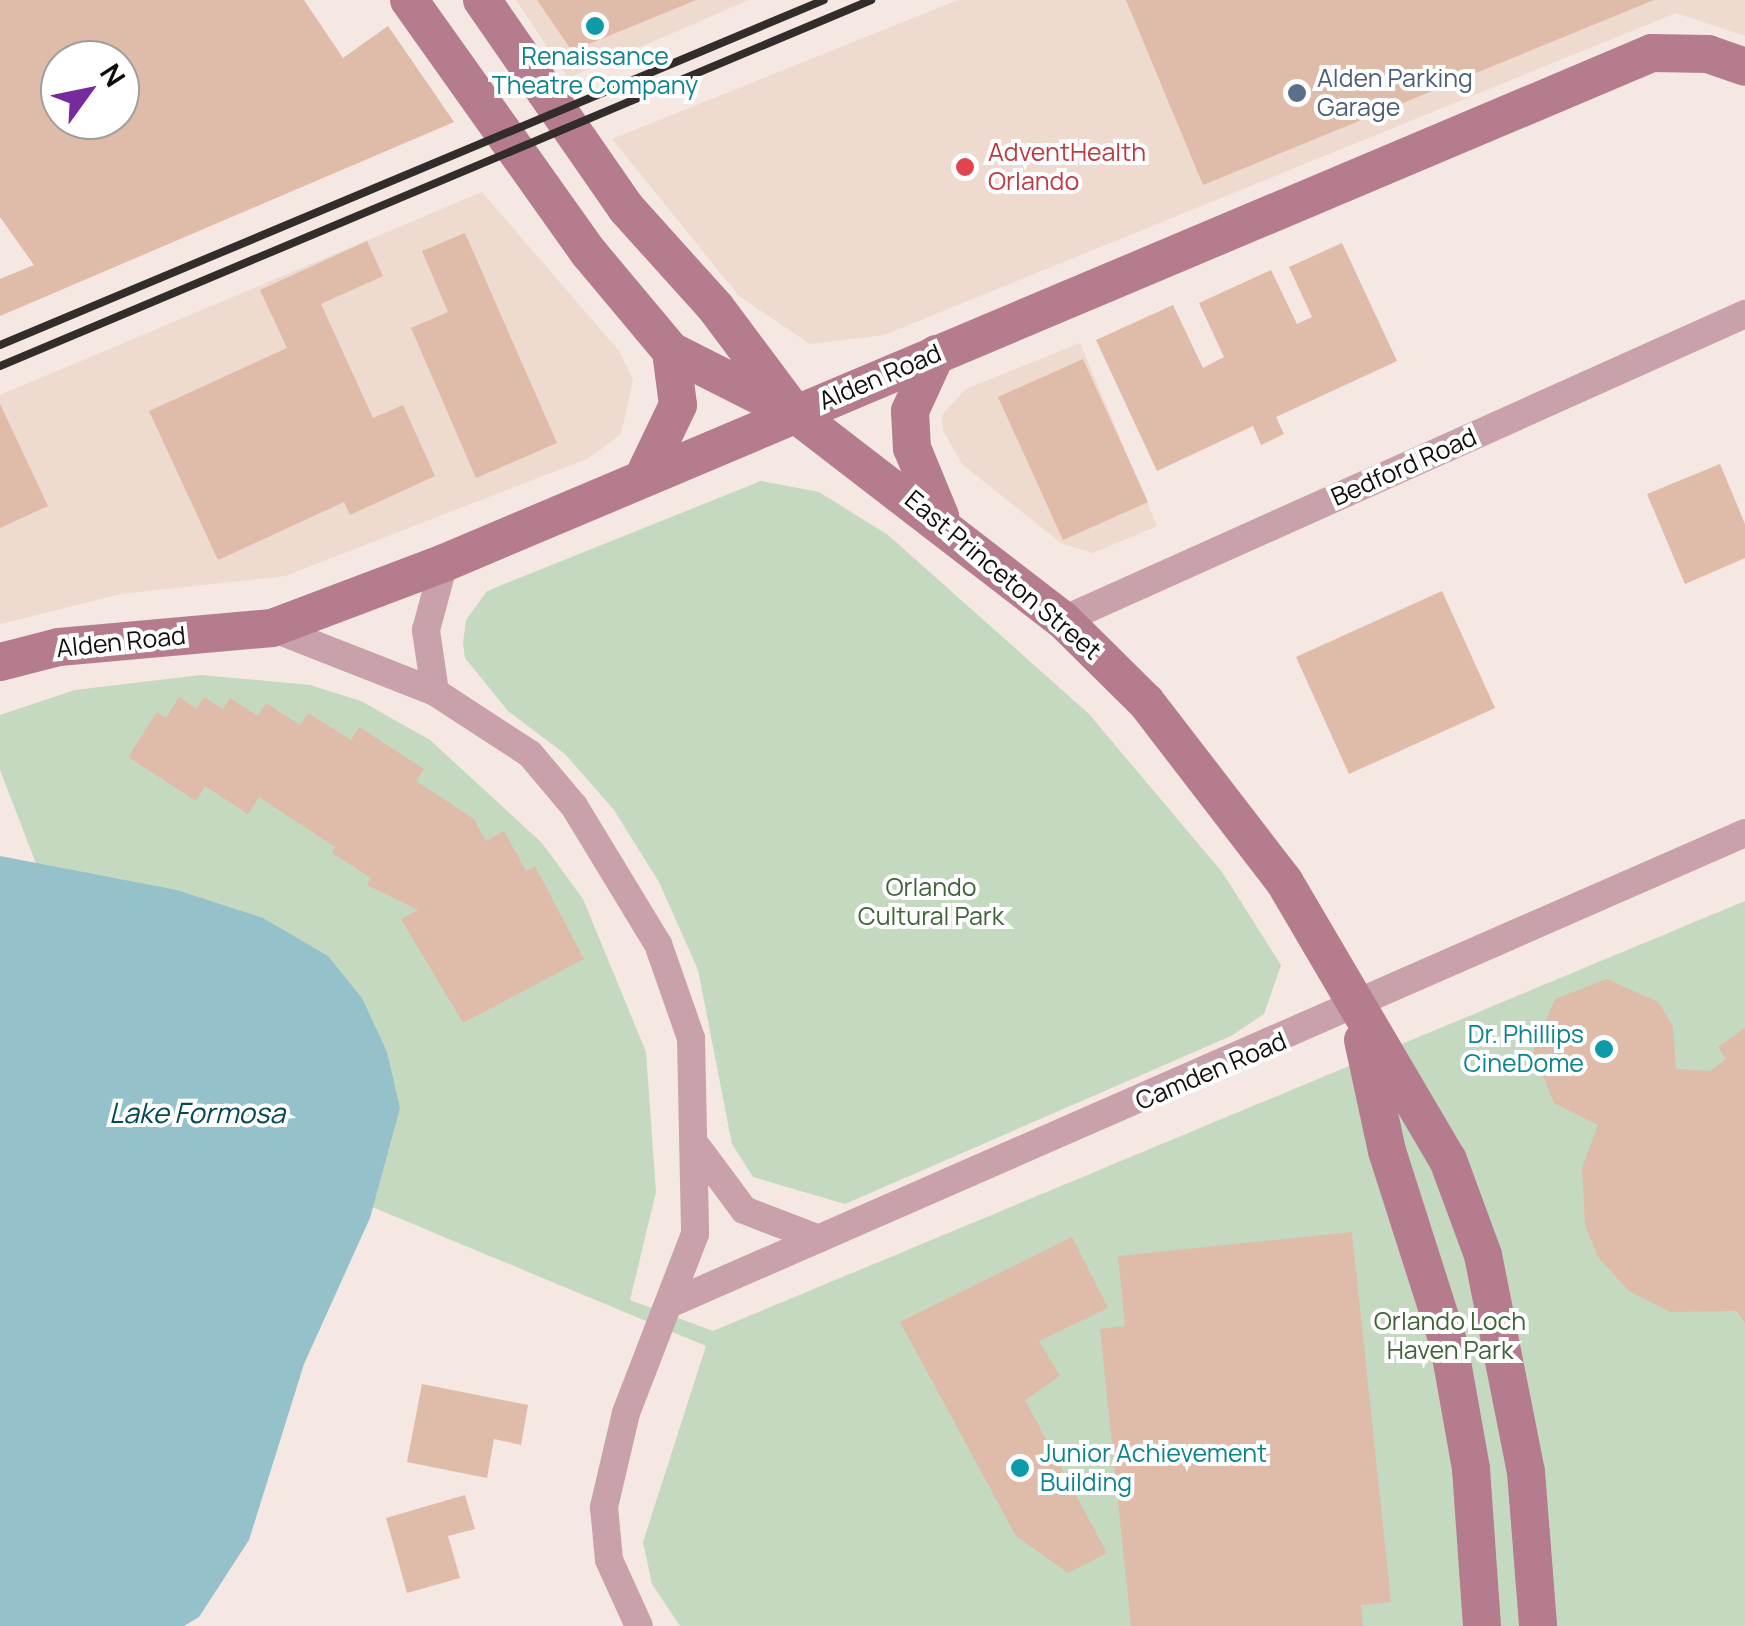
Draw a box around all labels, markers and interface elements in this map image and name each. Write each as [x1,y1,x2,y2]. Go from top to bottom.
marker: Renaissance Theatre Company [584,15,606,37]
north arrow [40,40,140,140]
place label: Renaissance Theatre Company [492,42,698,101]
text: N [92,56,135,94]
place label: Alden Parking Garage [1317,64,1473,123]
marker: Alden Parking Garage [1286,82,1308,104]
place label: AdventHealth Orlando [988,138,1146,197]
marker: AdventHealth Orlando [952,154,978,180]
street label: Alden Road [814,338,946,416]
street label: Bedford Road [1327,422,1481,512]
street label: East Princeton Street [899,484,1107,666]
street label: Alden Road [55,620,187,664]
park label: Orlando Cultural Park [858,873,1004,932]
place label: Dr. Phillips CineDome [1464,1020,1584,1079]
street label: Camden Road [1131,1026,1291,1116]
marker: Dr. Phillips CineDome [1593,1038,1615,1060]
water label: Lake Formosa [109,1095,285,1129]
park label: Orlando Loch Haven Park [1374,1307,1526,1366]
place label: Junior Achievement Building [1040,1439,1267,1498]
marker: Junior Achievement Building [1009,1457,1031,1479]

